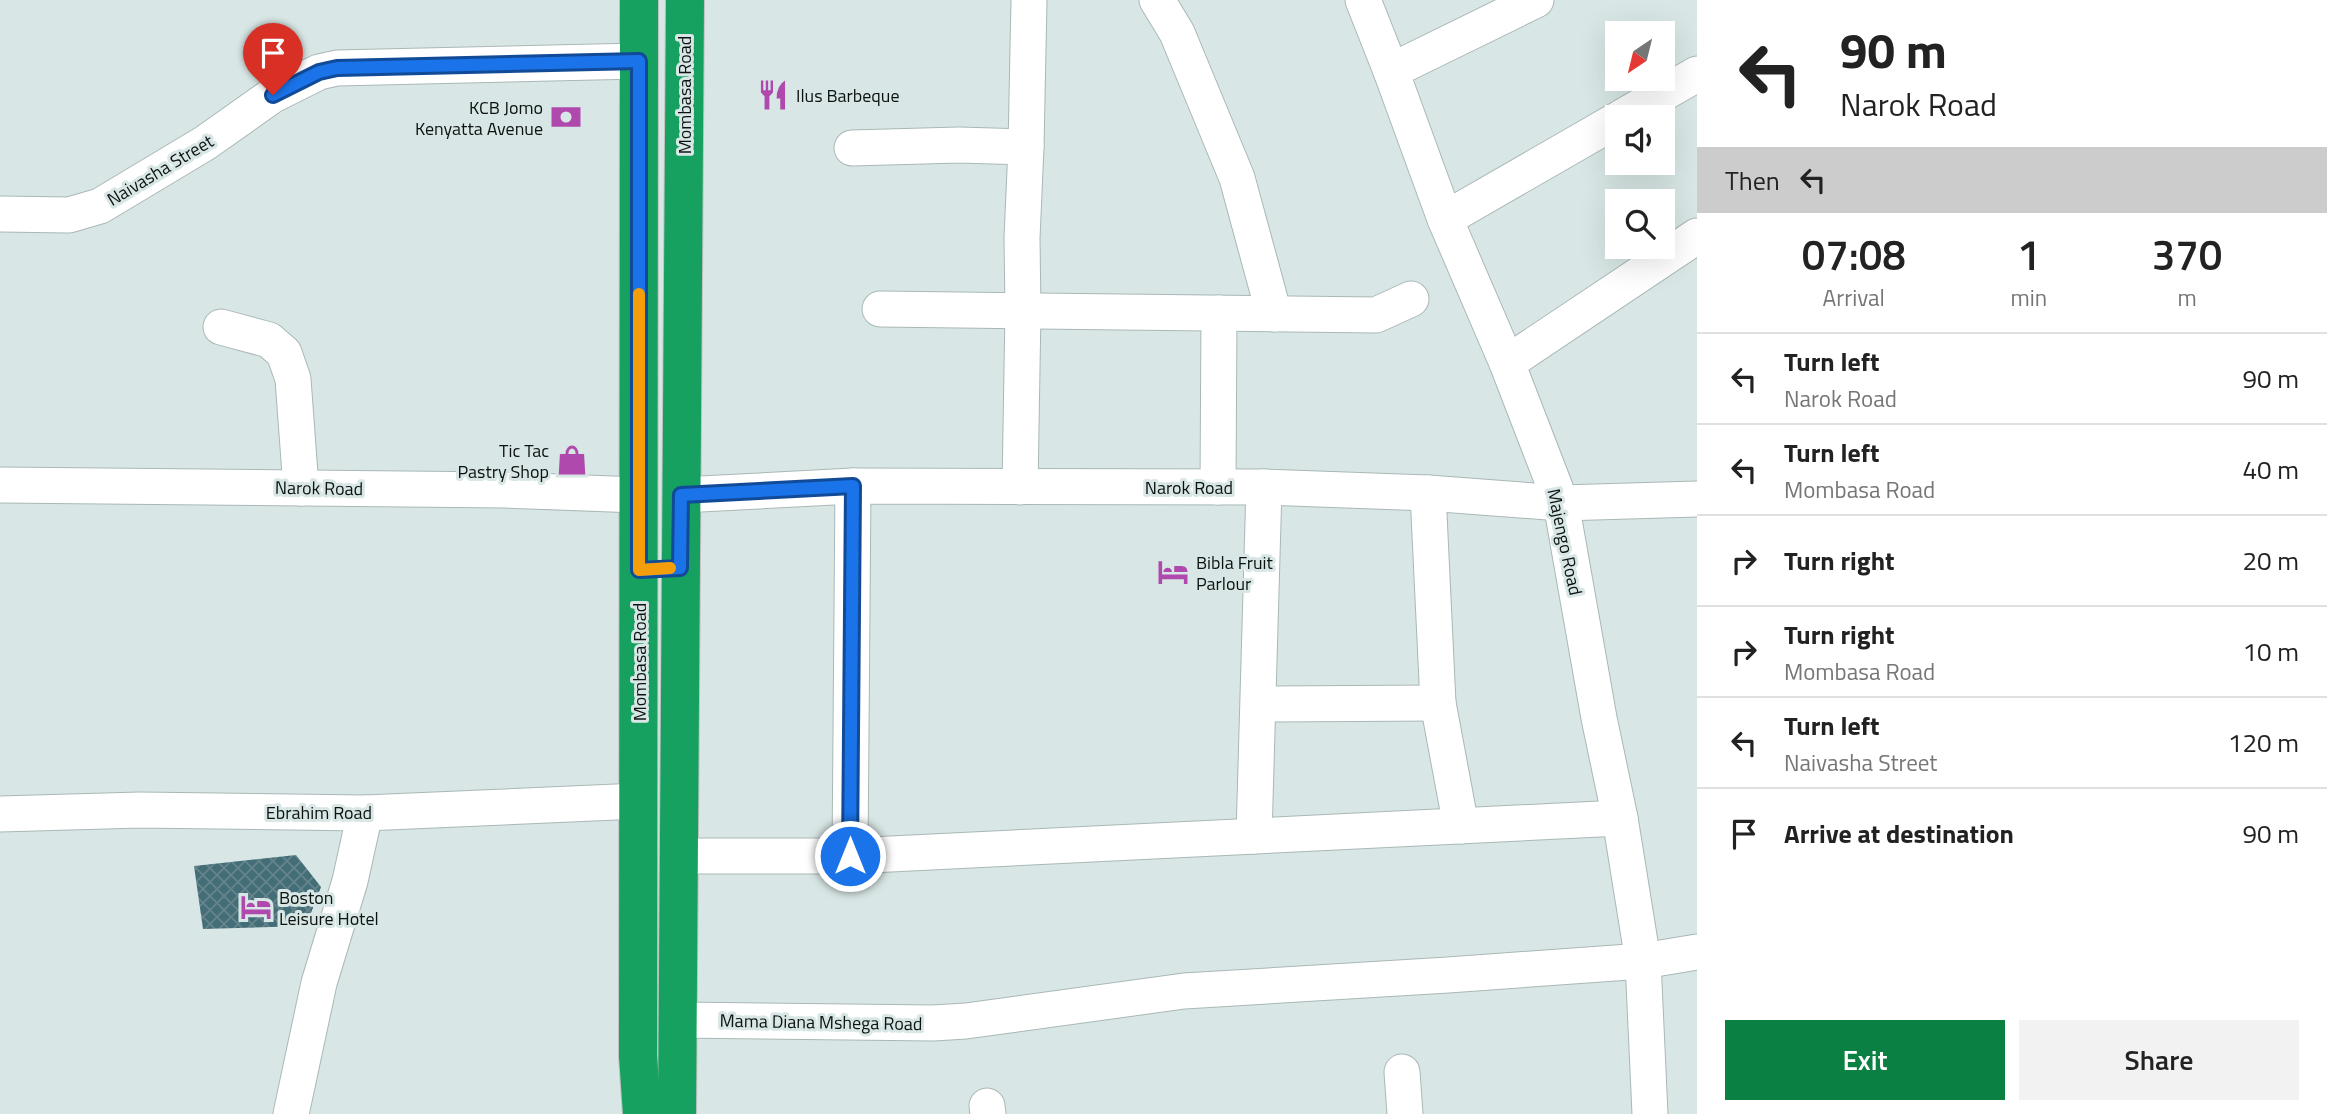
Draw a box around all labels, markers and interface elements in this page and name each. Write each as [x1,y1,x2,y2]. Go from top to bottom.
text: 90 m [1840,12,1947,87]
north arrow [1605,21,1675,91]
map controls [1605,21,1675,259]
pin [243,23,303,95]
icon: left [1725,28,1816,119]
icon: arrive [254,34,292,72]
street label: Mombasa Road [671,36,698,154]
restaurant icon: Ilus Barbeque [756,78,790,112]
text: Narok Road [1840,80,1997,128]
place label: Ilus Barbeque [796,82,899,109]
place label: KCB Jomo Kenyatta Avenue [415,94,543,142]
bank icon: KCB Jomo Kenyatta Avenue [549,100,583,134]
button: sound [1605,105,1675,175]
street label: Naivasha Street [102,127,219,212]
text: Then [1725,161,1780,200]
icon: left [1794,161,1832,199]
button: search [1605,189,1675,259]
text: 07:08 [1802,222,1906,286]
text: 1 [2017,222,2041,286]
text: 370 [2152,222,2222,286]
text: Arrival [1823,280,1885,315]
text: min [2010,280,2047,315]
text: m [2177,280,2197,315]
text: Turn left [1784,342,1879,381]
text: 90 m [2242,359,2299,398]
icon: left [1725,360,1763,398]
text: Narok Road [1784,381,1897,416]
text: Turn left [1784,433,1879,472]
place label: Tic Tac Pastry Shop [457,437,549,485]
shop icon: Tic Tac Pastry Shop [555,443,589,477]
text: 40 m [2242,450,2299,489]
icon: left [1725,451,1763,489]
text: Mombasa Road [1784,472,1935,507]
street label: Narok Road [275,474,363,502]
street label: Narok Road [1145,474,1233,501]
street label: Majengo Road [1541,486,1589,598]
text: Turn right [1784,541,1895,580]
text: 20 m [2242,541,2299,580]
icon: right [1725,542,1763,580]
place label: Bibla Fruit Parlour [1196,549,1273,597]
hotel icon: Bibla Fruit Parlour [1156,555,1190,589]
street label: Mombasa Road [626,603,653,721]
text: Turn right [1784,615,1895,654]
text: 10 m [2242,632,2299,671]
icon: right [1725,633,1763,671]
text: Mombasa Road [1784,654,1935,689]
text: Turn left [1784,706,1879,745]
text: 120 m [2228,723,2299,762]
icon: left [1725,724,1763,762]
text: Naivasha Street [1784,745,1937,780]
street label: Ebrahim Road [266,799,372,826]
text: Arrive at destination [1784,814,2014,853]
text: 90 m [2242,814,2299,853]
icon: arrive [1725,815,1763,853]
position arrow [813,819,887,893]
place label: Boston Leisure Hotel [279,884,379,932]
hotel icon: Boston Leisure Hotel [239,890,273,924]
street label: Mama Diana Mshega Road [719,1007,923,1037]
button: Exit [1725,1020,2005,1100]
button: Share [2019,1020,2299,1100]

